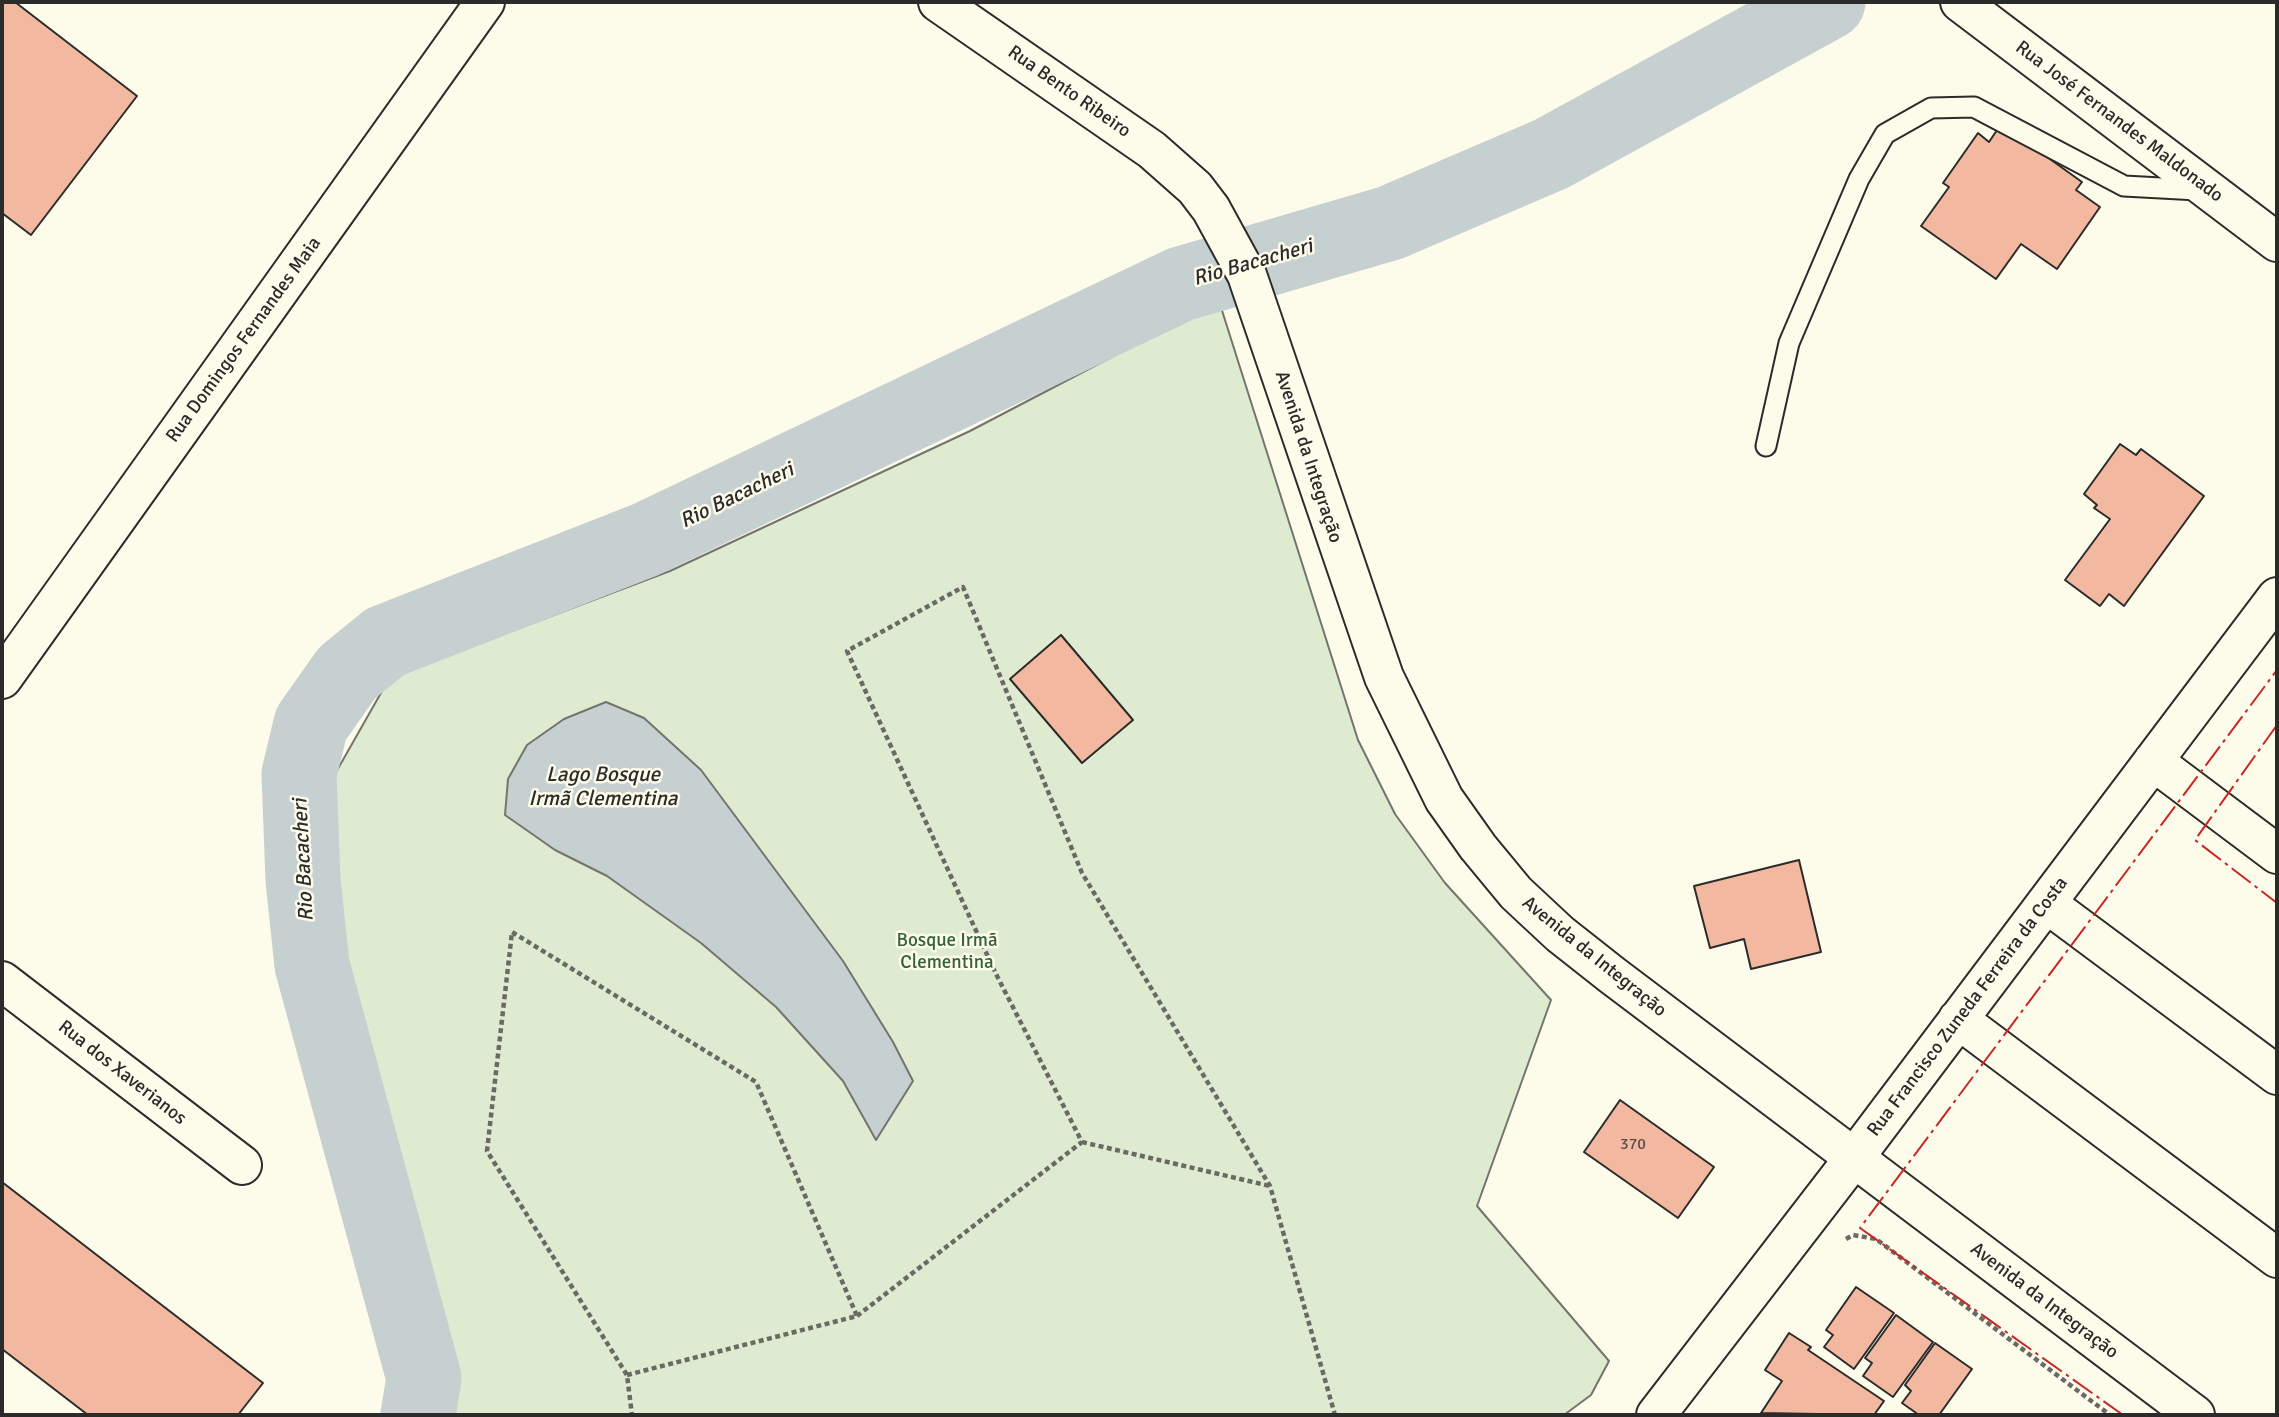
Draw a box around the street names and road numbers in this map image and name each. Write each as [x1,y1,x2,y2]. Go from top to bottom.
street label: Rua José Fernandes Maldonado [2011,36,2227,208]
street label: Rua Bento Ribeiro [1003,41,1135,143]
street label: Rua Domingos Fernandes Maia [162,233,326,447]
street label: Avenida da Integração [1269,368,1347,546]
street label: Rua Francisco Zuneda Ferreira da Costa [1863,873,2073,1141]
street label: Avenida da Integração [1517,892,1671,1022]
street label: Rua dos Xaverianos [53,1016,191,1130]
street label: Avenida da Integração [1966,1238,2122,1364]

